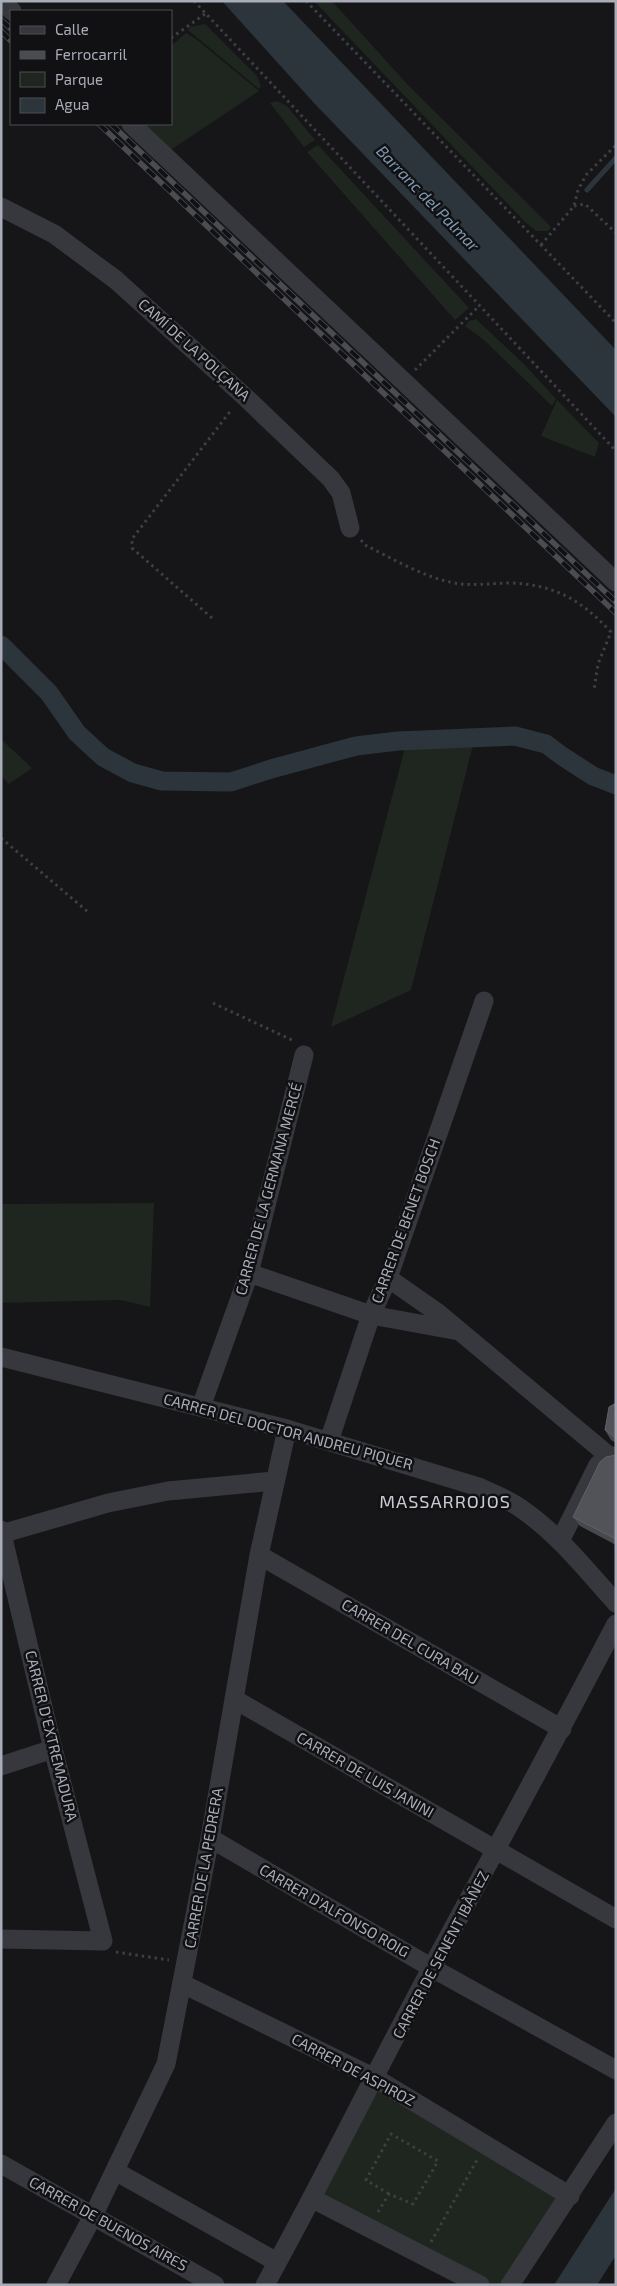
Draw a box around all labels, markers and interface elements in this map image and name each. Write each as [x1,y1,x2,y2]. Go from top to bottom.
legend [10,10,172,125]
text: Calle [55,20,89,38]
text: Ferrocarril [55,45,128,63]
text: Parque [55,70,103,88]
text: Agua [55,95,90,113]
water label: Barranc del Palmar [373,141,484,255]
street label: CAMÍ DE LA POLÇANA [134,294,255,405]
street label: CARRER DE LA GERMANA MERCÉ [231,1080,305,1297]
street label: CARRER DE BENET BOSCH [367,1136,443,1305]
street label: CARRER DEL DOCTOR ANDREU PIQUER [161,1389,415,1474]
district label: MASSARROJOS [379,1490,511,1512]
street label: CARRER DEL CURA BAU [339,1595,482,1688]
street label: CARRER D'EXTREMADURA [22,1648,82,1824]
street label: CARRER DE LUIS JANINI [294,1727,437,1821]
street label: CARRER DE LA PEDRERA [180,1786,226,1949]
street label: CARRER D'ALFONSO ROIG [256,1860,413,1960]
street label: CARRER DE SENENT IBÀÑEZ [388,1868,492,2041]
street label: CARRER DE ASPIROZ [289,2029,418,2109]
street label: CARRER DE BUENOS AIRES [26,2172,191,2274]

